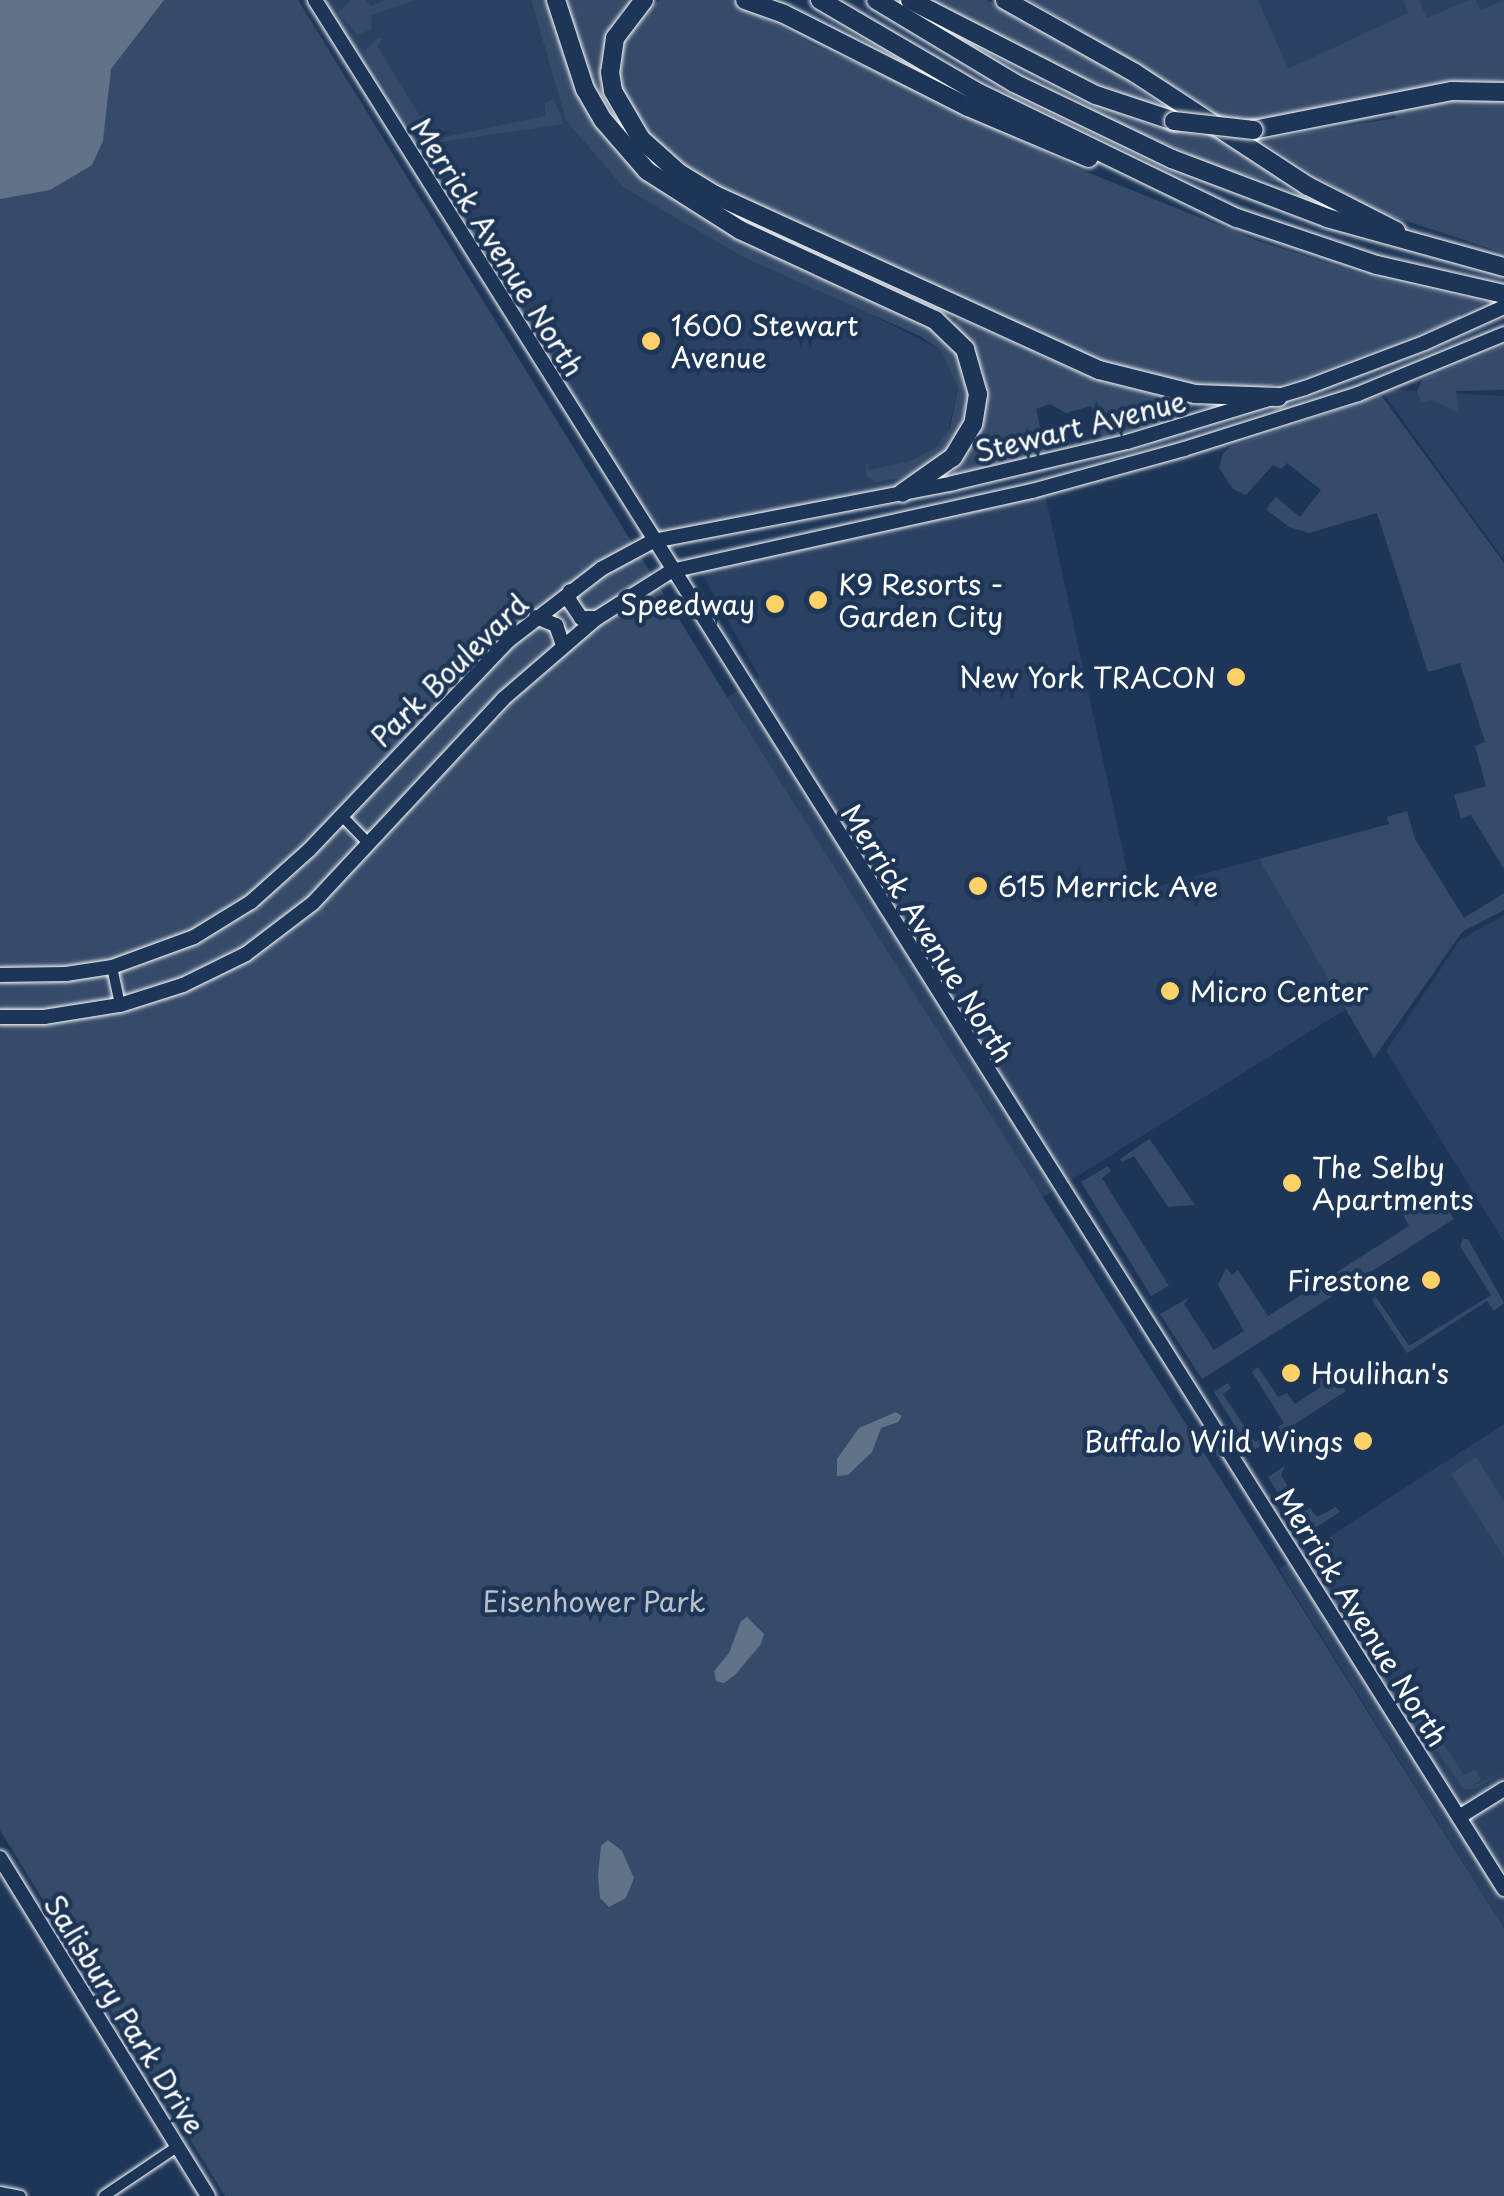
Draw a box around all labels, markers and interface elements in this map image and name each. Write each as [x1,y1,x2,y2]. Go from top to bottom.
street label: Merrick Avenue North [405,113,591,381]
place label: 1600 Stewart Avenue [671,308,860,374]
marker: 1600 Stewart Avenue [640,330,662,352]
street label: Stewart Avenue [973,384,1187,468]
place label: K9 Resorts - Garden City [838,567,1005,633]
street label: Park Boulevard [364,587,534,753]
place label: Speedway [620,587,755,621]
marker: K9 Resorts - Garden City [807,589,829,611]
marker: Speedway [764,593,786,615]
place label: New York TRACON [957,660,1216,694]
marker: New York TRACON [1225,666,1247,688]
street label: Merrick Avenue North [835,799,1021,1067]
place label: 615 Merrick Ave [998,869,1219,903]
marker: 615 Merrick Ave [967,875,989,897]
place label: Micro Center [1190,974,1369,1008]
marker: Micro Center [1159,980,1181,1002]
place label: The Selby Apartments [1312,1150,1474,1216]
marker: The Selby Apartments [1281,1172,1303,1194]
place label: Firestone [1287,1263,1411,1297]
marker: Firestone [1420,1269,1442,1291]
place label: Houlihan's [1311,1356,1449,1390]
marker: Houlihan's [1280,1362,1302,1384]
place label: Buffalo Wild Wings [1082,1424,1343,1458]
marker: Buffalo Wild Wings [1352,1430,1374,1452]
street label: Merrick Avenue North [1269,1483,1455,1751]
park label: Eisenhower Park [483,1584,705,1618]
street label: Salisbury Park Drive [37,1887,213,2141]

